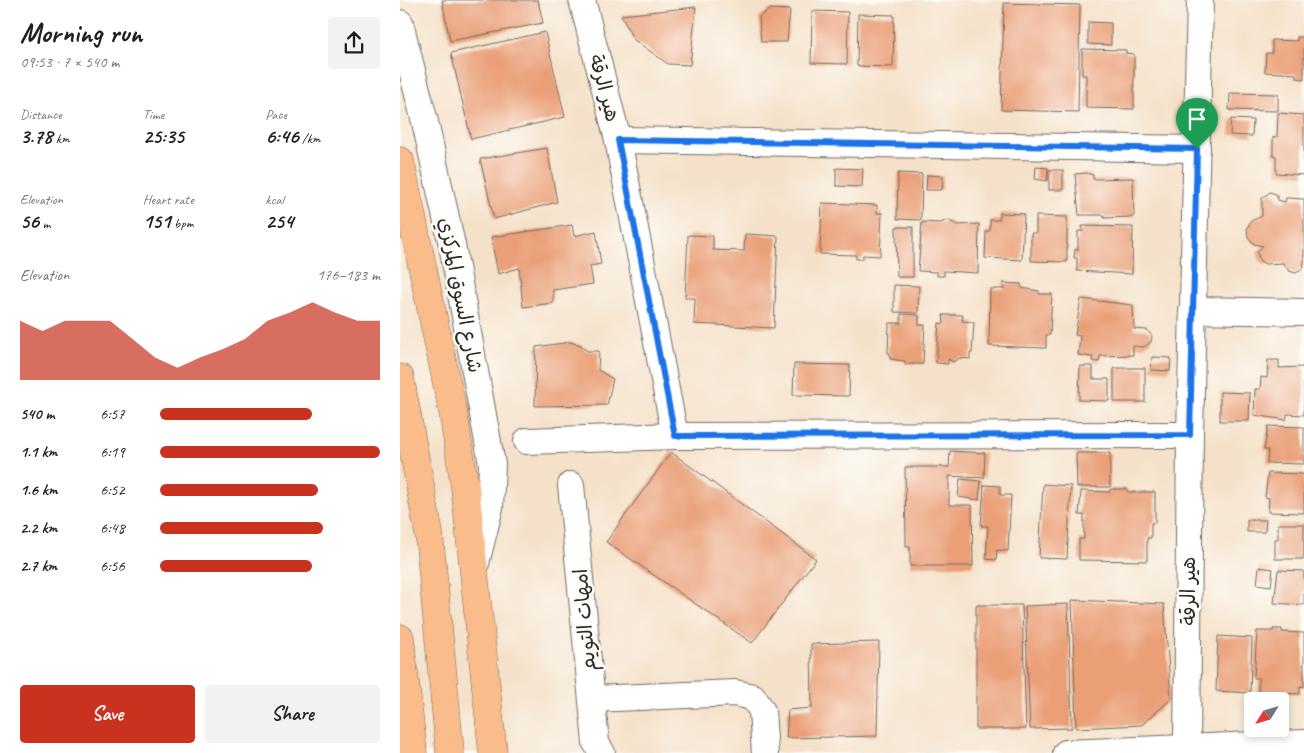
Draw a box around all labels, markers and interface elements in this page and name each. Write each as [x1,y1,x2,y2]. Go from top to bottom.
text: Morning run [20,15,142,50]
button: share [328,17,380,69]
text: 09:53 · 7 × 540 m [20,52,119,72]
street label: هير الرقة [584,52,625,125]
pin [1176,98,1218,149]
icon: arrive [1183,105,1211,133]
text: Distance [20,106,62,123]
text: Time [143,106,164,123]
text: Pace [265,106,287,123]
text: 3.78 [20,123,52,149]
text: 25:35 [143,123,184,149]
text: 6:46 [265,123,299,149]
text: km [52,130,70,147]
text: /km [299,130,320,147]
text: Elevation [20,191,63,208]
text: Heart rate [143,191,194,208]
text: kcal [265,191,284,208]
text: 56 [20,208,39,234]
text: 151 [143,208,171,234]
text: 254 [265,208,293,234]
text: m [39,215,50,232]
text: bpm [171,215,193,232]
street label: شارع السوق المركزي [431,215,488,375]
text: Elevation [20,265,69,285]
text: 176–183 m [317,265,380,285]
text: 540 m [20,404,54,424]
text: 6:57 [100,404,125,424]
text: 1.1 km [20,442,57,462]
text: 6:19 [100,442,125,462]
text: 1.6 km [20,480,58,500]
text: 6:52 [100,480,125,500]
text: 2.2 km [20,518,57,538]
text: 6:48 [100,518,125,538]
text: 2.7 km [20,556,57,576]
text: 6:56 [100,556,125,576]
street label: هير الرقة [1176,557,1201,625]
street label: امهات التويم [568,567,604,672]
button: Save [20,685,195,743]
button: Share [205,685,380,743]
north arrow [1244,692,1289,738]
map controls [1244,692,1289,737]

